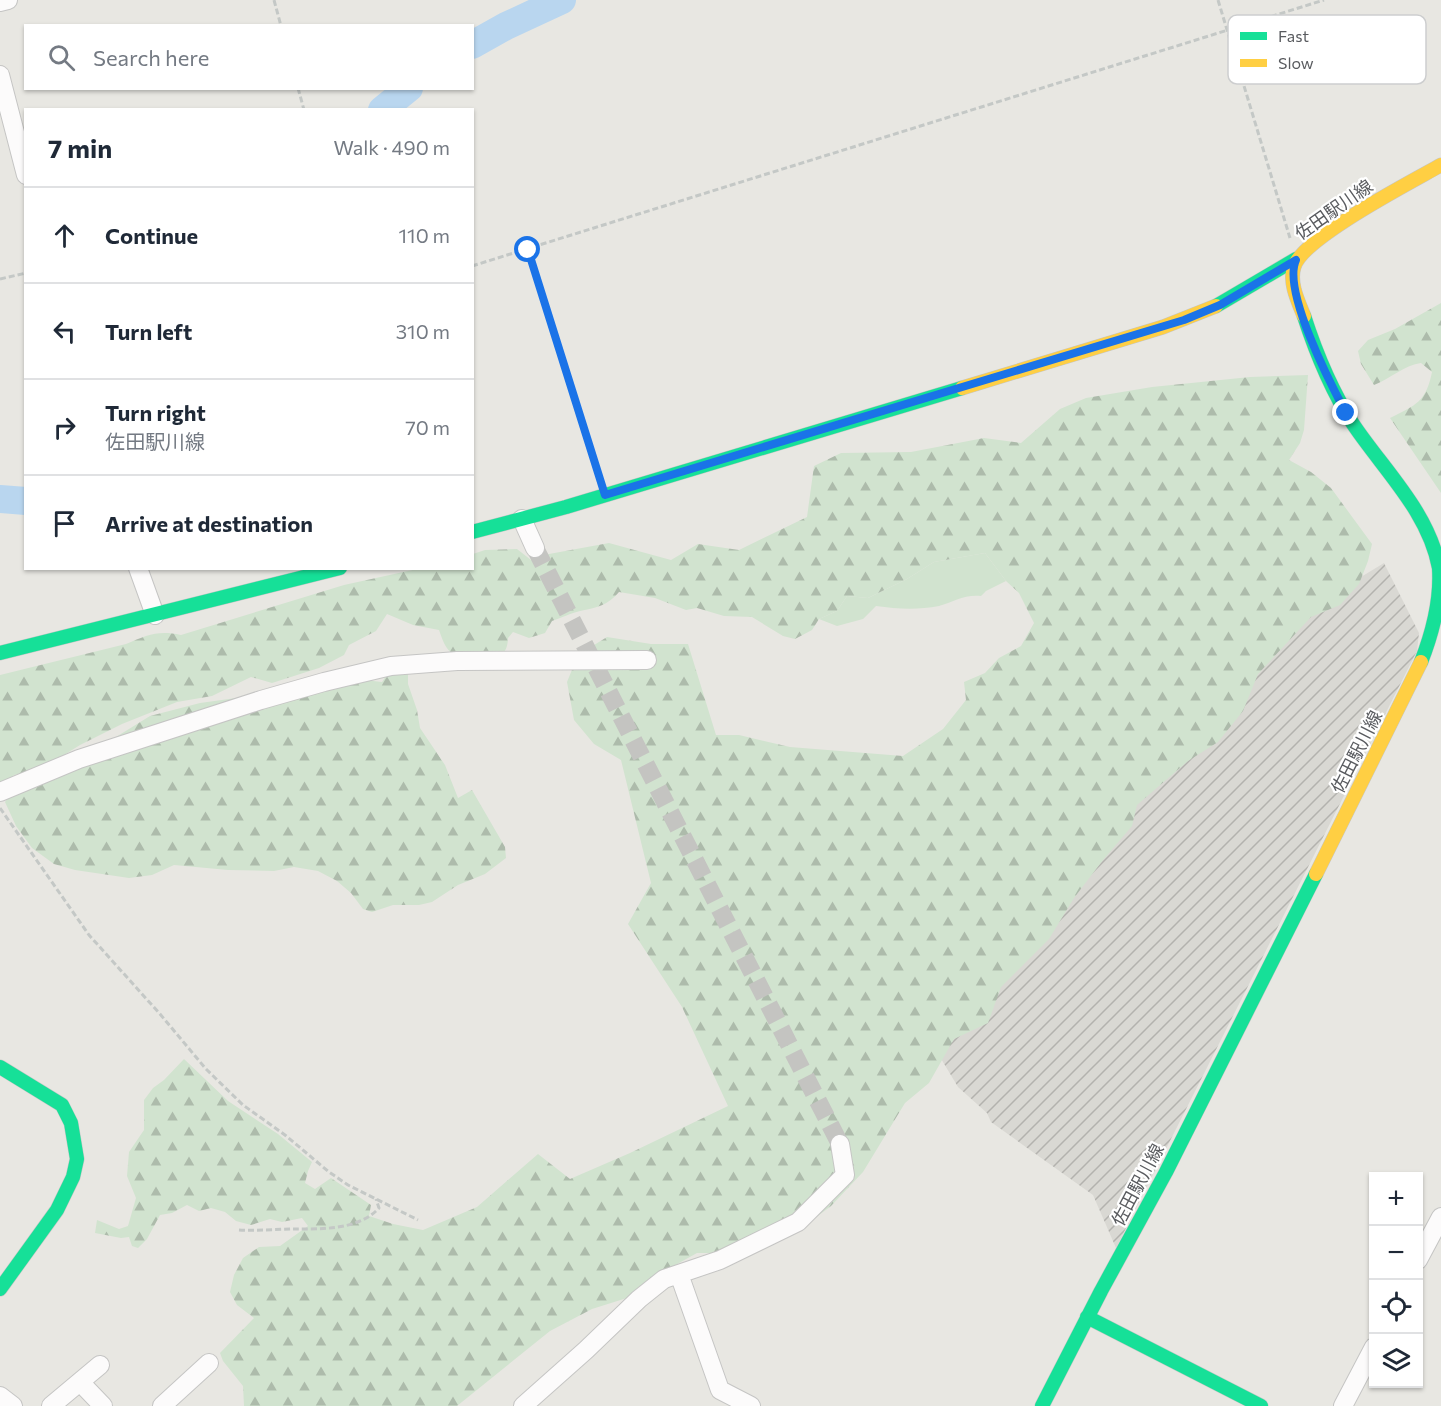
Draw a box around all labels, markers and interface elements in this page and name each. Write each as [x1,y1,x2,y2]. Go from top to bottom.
legend [1228,15,1426,84]
search box [24,24,474,90]
text: Fast [1278,26,1309,45]
icon: search [45,41,78,74]
text: Search here [93,44,209,71]
text: Slow [1278,53,1314,72]
text: 7 min [48,132,112,163]
text: Walk · 490 m [333,135,450,159]
street label: 佐田駅川線 [1290,174,1377,244]
icon: ahead [48,219,81,252]
text: Continue [105,222,198,249]
text: 110 m [399,223,450,247]
route start [514,236,540,262]
icon: left [48,315,81,348]
text: Turn left [105,318,192,345]
text: 310 m [396,319,450,343]
text: Turn right [105,399,206,426]
route end [1332,399,1358,425]
icon: right [48,411,81,444]
text: 70 m [405,415,450,439]
text: 佐田駅川線 [105,429,205,453]
icon: arrive [48,507,81,540]
text: Arrive at destination [105,510,313,537]
street label: 佐田駅川線 [1326,706,1386,797]
street label: 佐田駅川線 [1106,1140,1168,1229]
map controls [1369,1172,1423,1388]
button: + [1369,1172,1423,1226]
button: − [1369,1226,1423,1280]
button: locate [1369,1280,1423,1334]
button: layers [1369,1334,1423,1388]

